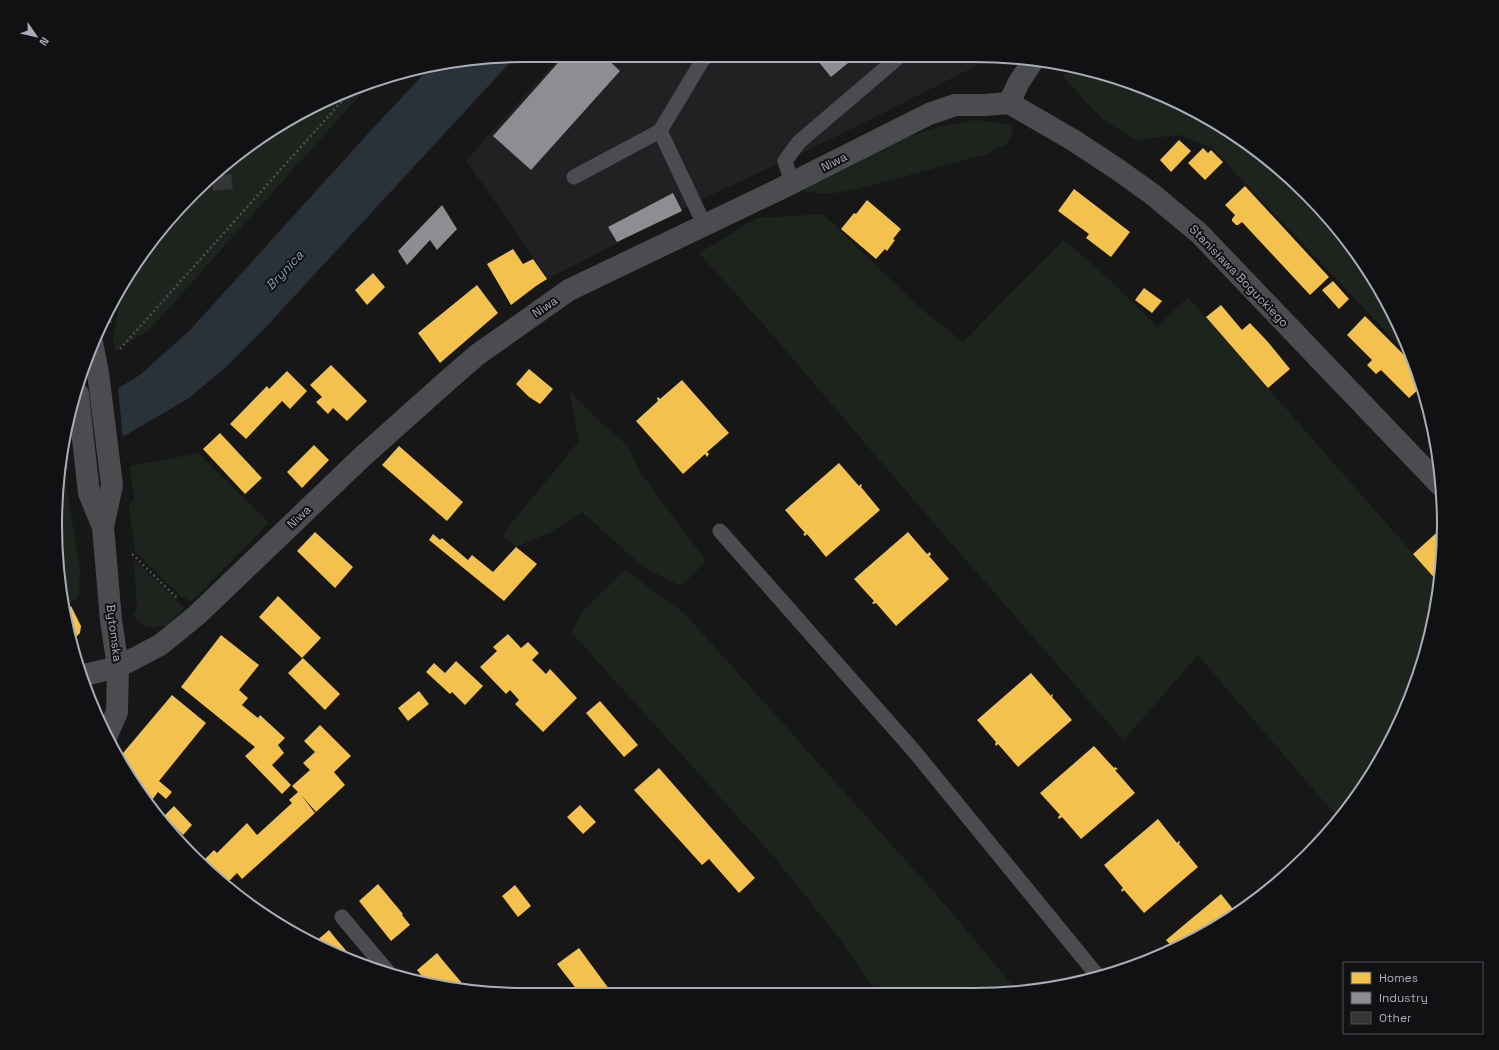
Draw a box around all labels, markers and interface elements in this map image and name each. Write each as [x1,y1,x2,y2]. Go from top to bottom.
north arrow [16,16,56,56]
text: N [36,35,52,49]
street label: Niwa [818,149,850,175]
street label: Stanisława Boguckiego [1186,221,1292,331]
water label: Brynica [262,247,307,294]
street label: Niwa [529,293,561,321]
street label: Niwa [284,502,314,532]
street label: Bytomska [103,603,125,663]
legend [1343,962,1483,1034]
text: Homes [1379,970,1418,986]
text: Industry [1379,990,1428,1006]
text: Other [1379,1010,1412,1026]

